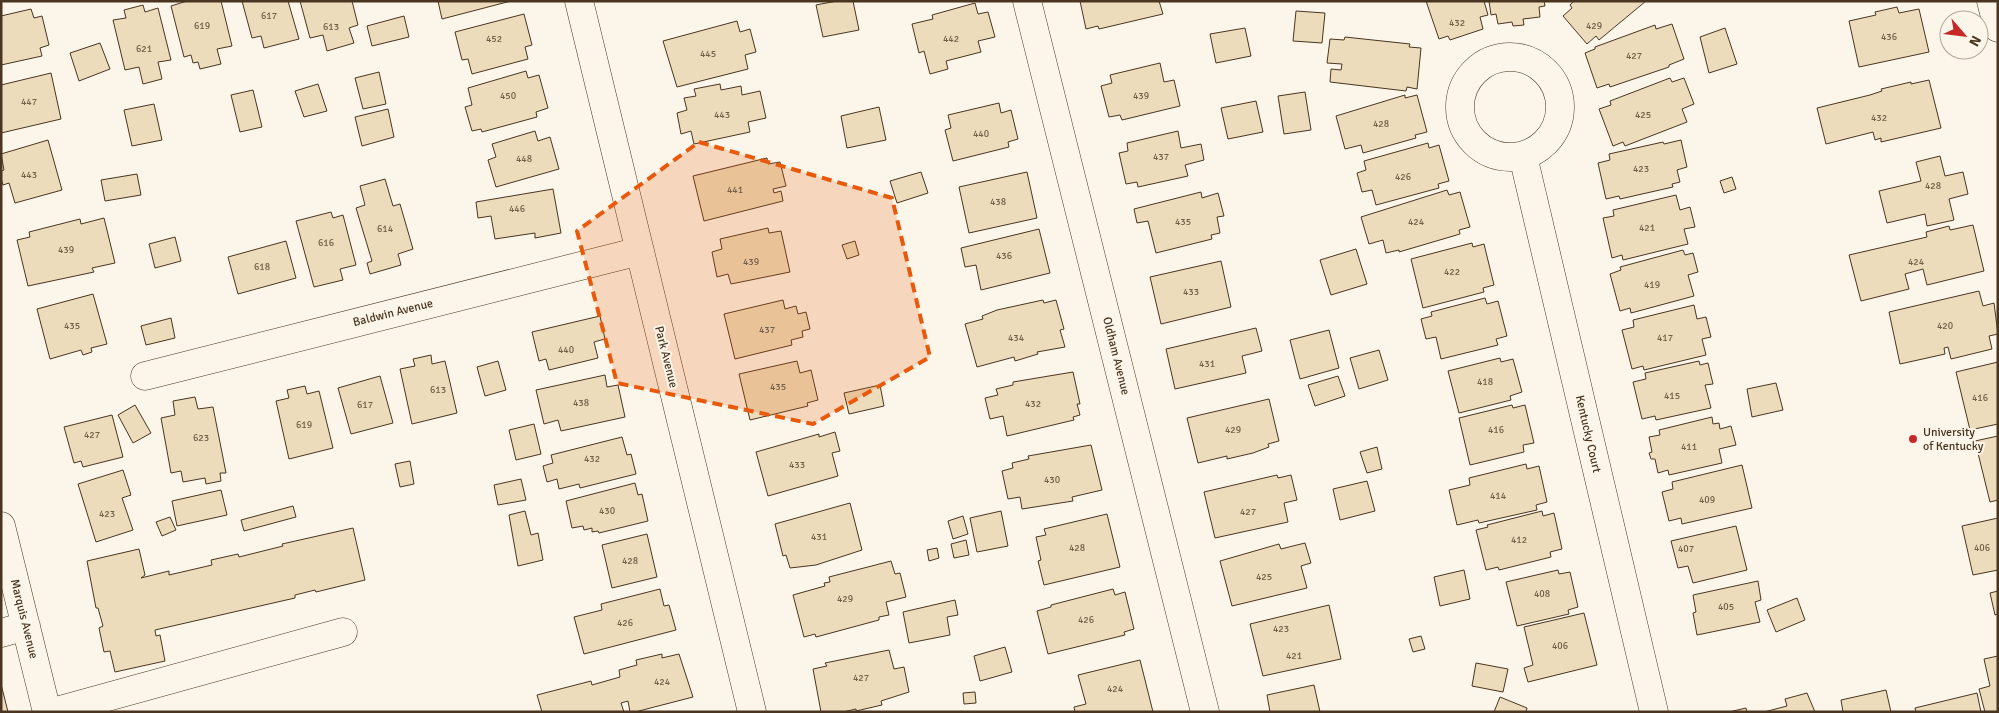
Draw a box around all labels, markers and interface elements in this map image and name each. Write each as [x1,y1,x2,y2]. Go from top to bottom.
house number: 617 [261,10,277,22]
north arrow [1939,10,1989,60]
house number: 432 [1449,17,1465,29]
house number: 619 [194,20,210,32]
house number: 429 [1586,20,1602,32]
house number: 613 [323,21,339,33]
house number: 436 [1881,31,1897,43]
house number: 452 [486,33,502,45]
house number: 442 [943,33,959,45]
text: N [1965,33,1985,49]
house number: 621 [136,43,152,55]
house number: 445 [700,48,716,60]
house number: 427 [1626,50,1642,62]
house number: 450 [500,90,516,102]
house number: 439 [1133,90,1149,102]
house number: 447 [21,96,37,108]
house number: 443 [714,109,730,121]
house number: 425 [1635,109,1651,121]
house number: 432 [1871,112,1887,124]
house number: 428 [1373,118,1389,130]
house number: 440 [973,128,989,140]
house number: 437 [1153,151,1169,163]
house number: 448 [516,153,532,165]
house number: 423 [1633,163,1649,175]
house number: 443 [21,169,37,181]
house number: 426 [1395,171,1411,183]
house number: 428 [1925,180,1941,192]
house number: 441 [727,184,743,196]
house number: 438 [990,196,1006,208]
house number: 446 [509,203,525,215]
house number: 435 [1175,216,1191,228]
house number: 424 [1408,216,1425,228]
house number: 421 [1639,222,1655,234]
house number: 614 [377,223,394,235]
house number: 616 [318,237,334,249]
house number: 439 [58,244,74,256]
house number: 436 [996,250,1012,262]
house number: 439 [743,256,759,268]
house number: 424 [1908,256,1925,268]
house number: 618 [254,261,270,273]
house number: 422 [1444,266,1460,278]
house number: 419 [1644,279,1660,291]
house number: 433 [1183,286,1199,298]
street label: Baldwin Avenue [351,296,435,330]
street label: Oldham Avenue [1099,315,1133,397]
house number: 435 [64,320,80,332]
house number: 420 [1937,320,1953,332]
street label: Park Avenue [651,324,681,390]
house number: 437 [759,324,775,336]
house number: 434 [1008,332,1025,344]
house number: 417 [1657,332,1673,344]
house number: 440 [558,344,574,356]
house number: 431 [1199,358,1215,370]
house number: 418 [1477,376,1493,388]
house number: 435 [770,381,786,393]
house number: 613 [430,384,446,396]
house number: 415 [1664,390,1680,402]
house number: 416 [1972,392,1988,404]
street label: Kentucky Court [1572,394,1604,474]
house number: 438 [573,397,589,409]
house number: 432 [1025,398,1041,410]
house number: 617 [357,399,373,411]
house number: 619 [296,419,312,431]
house number: 429 [1225,424,1241,436]
house number: 416 [1488,424,1504,436]
place label: University of Kentucky [1923,425,1984,454]
house number: 427 [84,429,100,441]
house number: 623 [193,432,209,444]
marker: University of Kentucky [1907,433,1919,445]
house number: 411 [1681,441,1697,453]
house number: 432 [584,453,600,465]
house number: 433 [789,459,805,471]
house number: 430 [1044,474,1060,486]
house number: 414 [1490,490,1507,502]
house number: 409 [1699,494,1715,506]
house number: 430 [599,505,615,517]
house number: 427 [1240,506,1256,518]
house number: 423 [99,508,115,520]
house number: 431 [811,531,827,543]
house number: 412 [1511,534,1527,546]
house number: 428 [1069,542,1085,554]
house number: 406 [1974,542,1990,554]
house number: 407 [1678,543,1694,555]
house number: 428 [622,555,638,567]
house number: 425 [1256,571,1272,583]
street label: Marquis Avenue [7,578,41,660]
house number: 408 [1534,588,1550,600]
house number: 429 [837,593,853,605]
house number: 405 [1718,601,1734,613]
house number: 426 [1078,614,1094,626]
house number: 426 [617,617,633,629]
house number: 423 [1273,623,1289,635]
house number: 406 [1552,640,1568,652]
house number: 421 [1286,650,1302,662]
house number: 427 [853,672,869,684]
house number: 424 [654,676,671,688]
house number: 424 [1107,683,1124,695]

